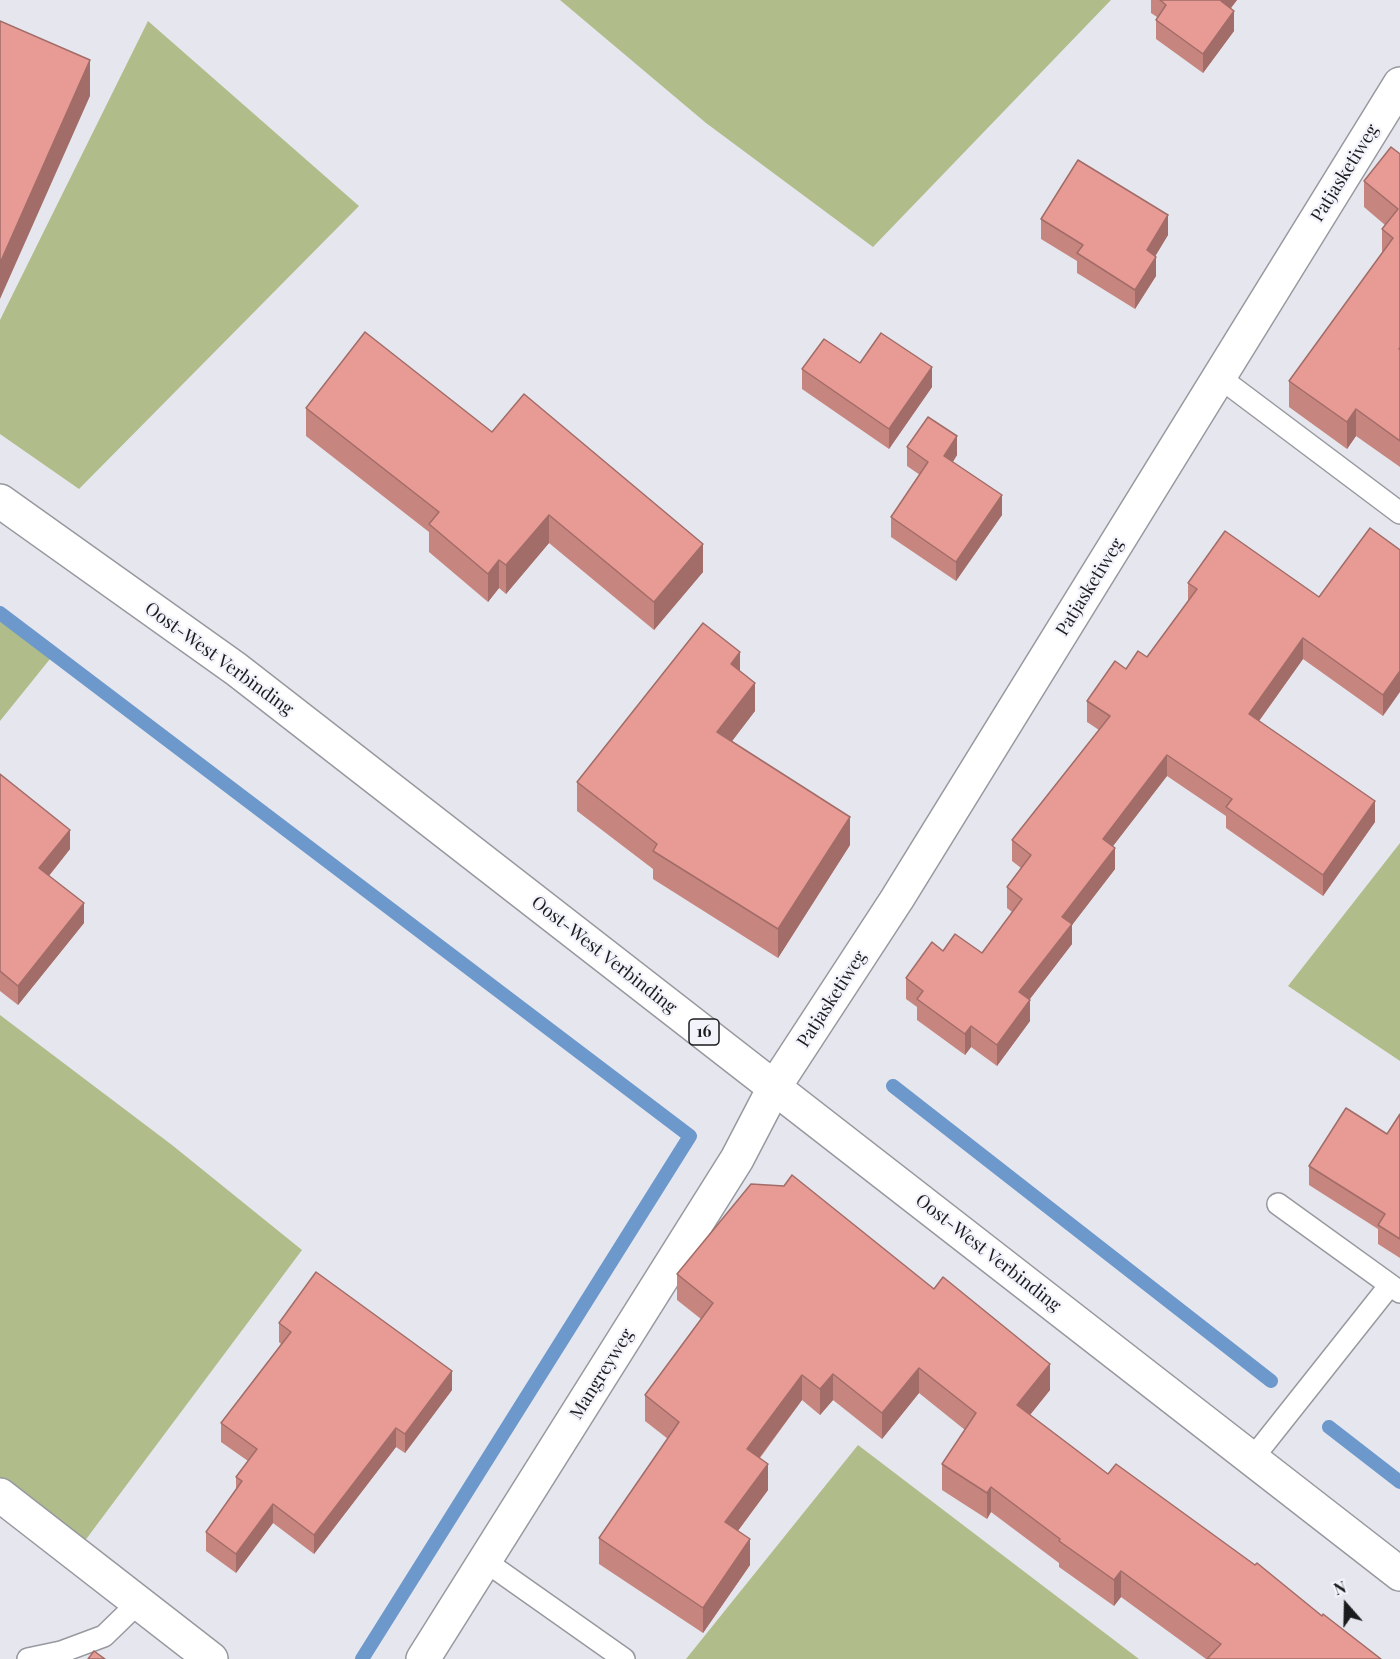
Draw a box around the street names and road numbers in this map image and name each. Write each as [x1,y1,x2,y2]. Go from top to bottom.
street label: Patjasketiweg [1307,120,1383,226]
street label: Patjasketiweg [1052,534,1128,640]
street label: Oost-West Verbinding [140,598,298,720]
street label: Oost-West Verbinding [527,892,681,1018]
street label: Patjasketiweg [793,947,871,1051]
road number: 16 [689,1019,719,1045]
street label: Oost-West Verbinding [911,1190,1065,1316]
street label: Mangreyweg [566,1325,638,1423]

